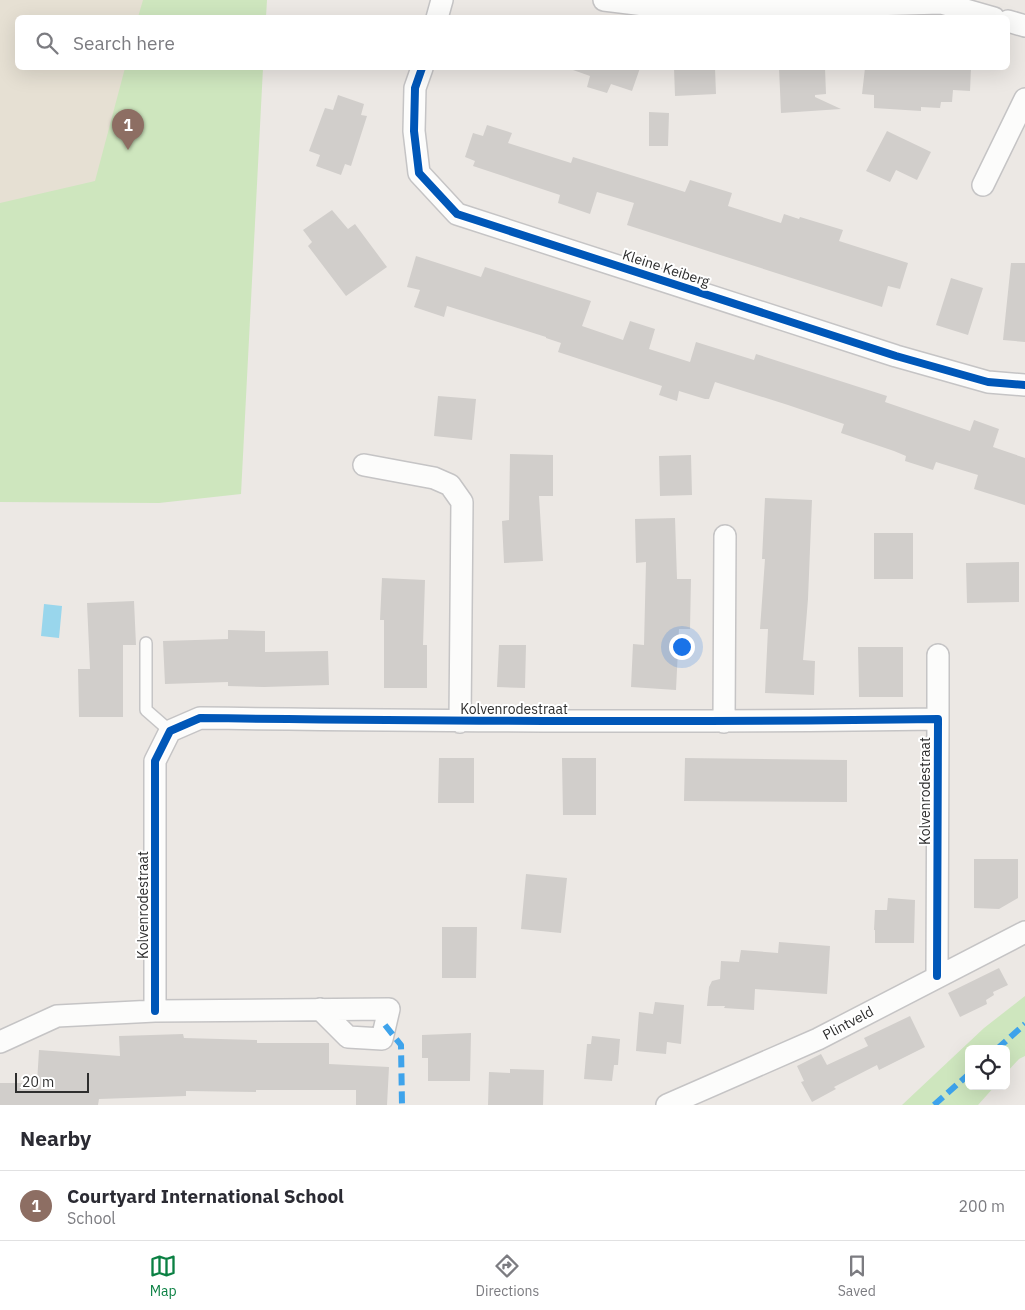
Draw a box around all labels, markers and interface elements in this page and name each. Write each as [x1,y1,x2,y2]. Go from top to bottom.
search box [15,15,1010,70]
icon: search [33,29,61,57]
text: Search here [73,31,175,55]
pin: 1 [112,109,144,150]
street label: Kleine Keiberg [620,245,712,291]
your location [669,634,695,660]
street label: Kolvenrodestraat [460,700,568,718]
street label: Kolvenrodestraat [916,737,934,845]
street label: Kolvenrodestraat [134,851,152,959]
street label: Plintveld [819,1002,877,1044]
map controls [965,1045,1010,1090]
button: locate [965,1045,1010,1090]
scale bar [15,1070,89,1093]
text: 20 m [22,1073,54,1091]
text: Nearby [20,1124,91,1152]
text: Courtyard International School [67,1184,344,1208]
text: 1 [31,1196,41,1216]
text: 200 m [958,1196,1005,1216]
text: School [67,1208,116,1228]
tab: Map [149,1252,177,1300]
tab: Directions [476,1252,539,1300]
tab: Saved [838,1252,876,1300]

